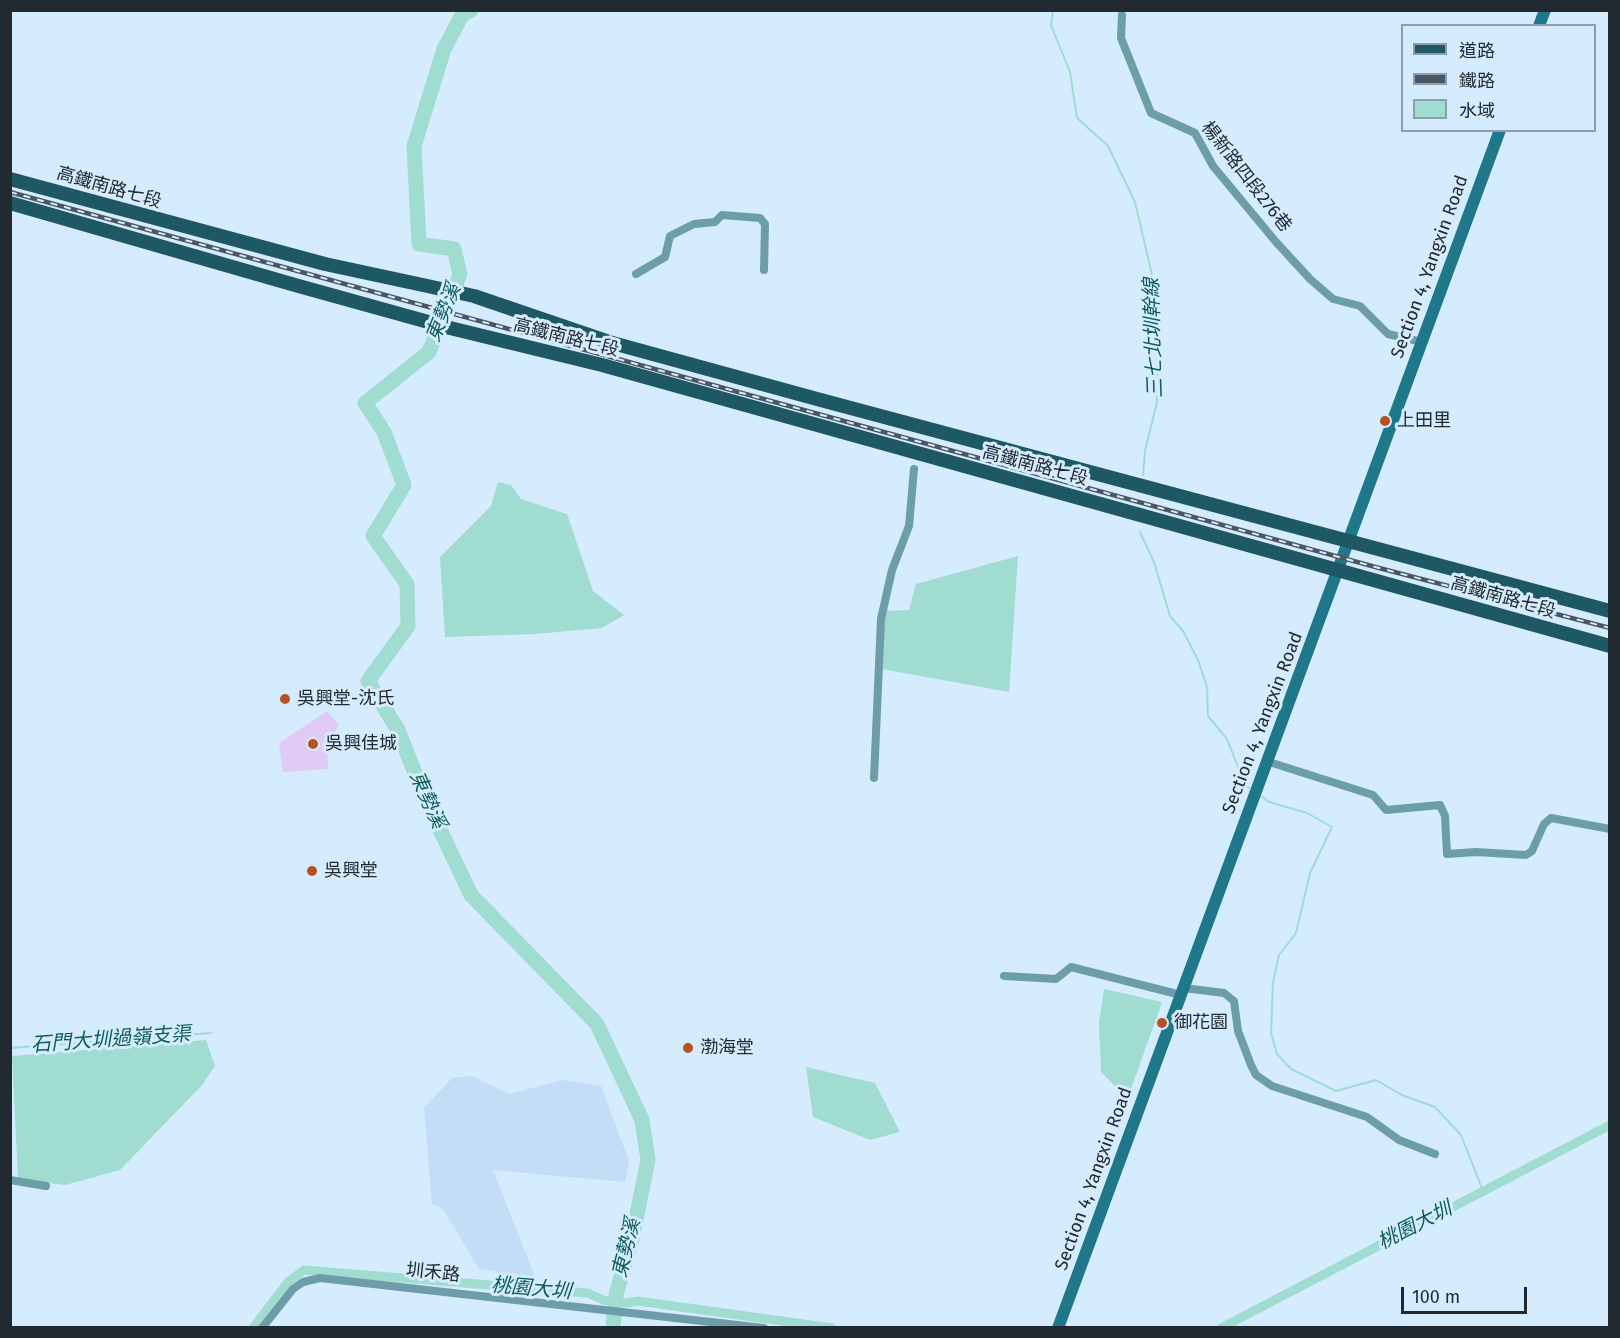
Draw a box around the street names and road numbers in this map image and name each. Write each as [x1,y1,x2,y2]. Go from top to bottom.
street label: 楊新路四段276巷 [1196,118,1296,236]
street label: 高鐵南路七段 [54,163,164,213]
street label: Section 4, Yangxin Road [1387,173,1473,361]
street label: 高鐵南路七段 [511,314,621,362]
street label: 高鐵南路七段 [980,442,1090,490]
street label: 高鐵南路七段 [1448,573,1558,623]
street label: Section 4, Yangxin Road [1218,629,1308,817]
street label: Section 4, Yangxin Road [1051,1085,1137,1273]
street label: 圳禾路 [405,1259,461,1287]

